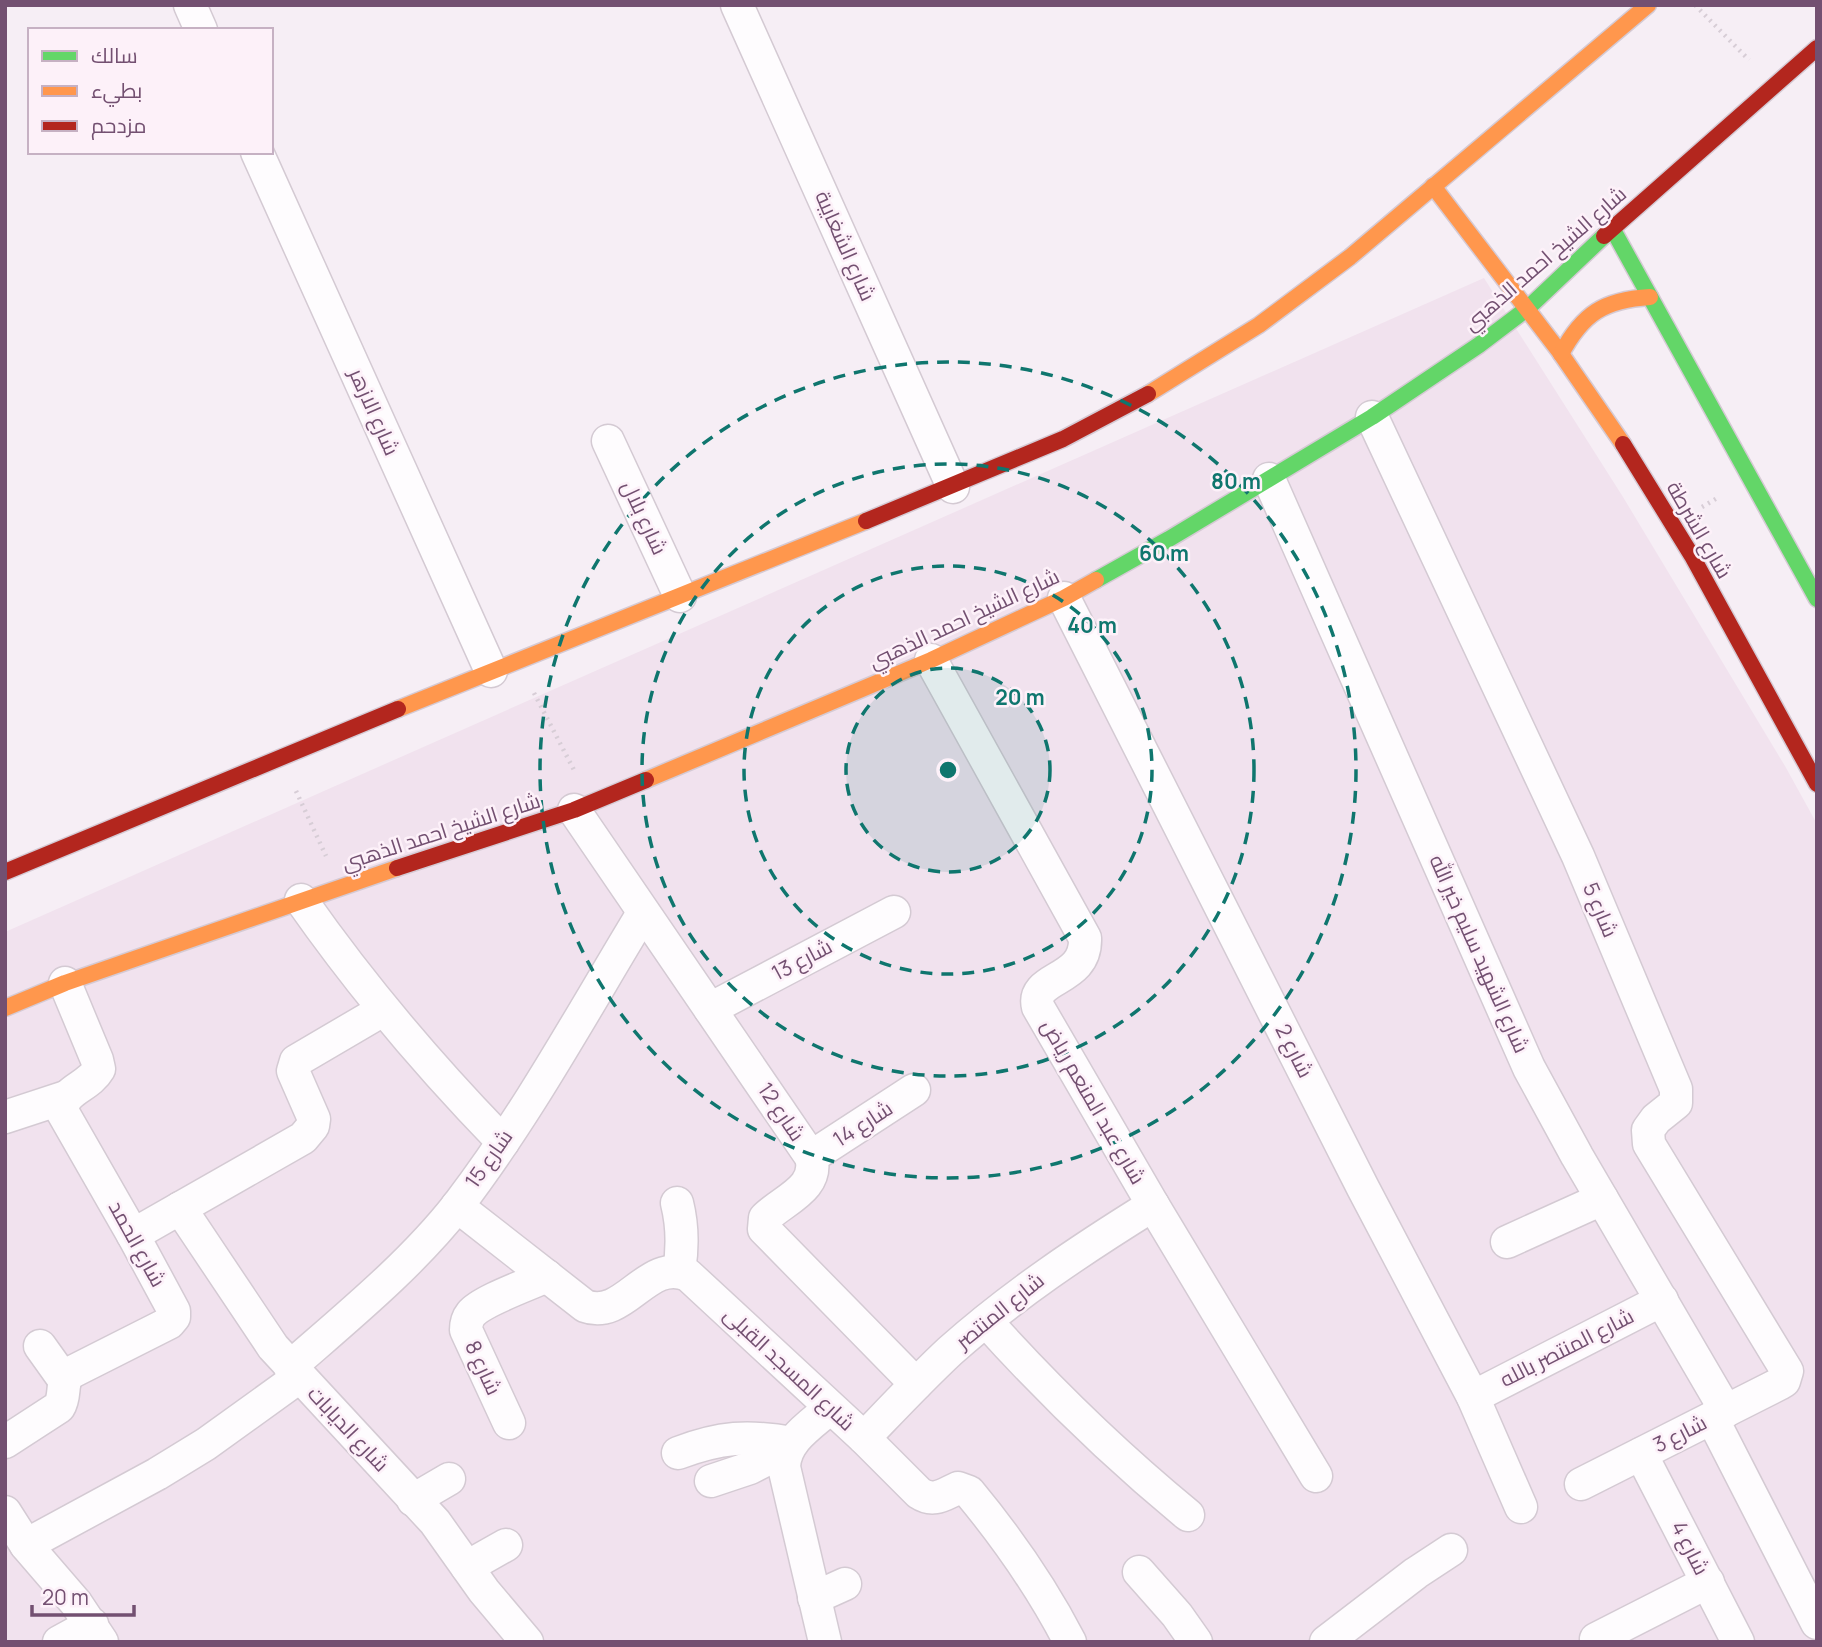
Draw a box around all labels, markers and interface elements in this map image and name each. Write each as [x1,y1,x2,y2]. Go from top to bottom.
legend [28,28,273,154]
text: سالك [91,41,138,69]
text: بطيء [91,76,142,107]
text: مزدحم [91,111,146,140]
street label: شارع الشيخ احمد الذهبي [1457,180,1634,339]
street label: شارع الشغايبة [808,186,883,306]
street label: شارع الازهر [342,363,407,460]
text: 80 m [1211,467,1261,495]
street label: شارع بلال [615,476,674,560]
street label: شارع الشرطة [1660,476,1739,584]
text: 60 m [1139,539,1189,567]
street label: شارع الشيخ احمد الذهبي [864,562,1065,677]
text: 40 m [1067,611,1117,639]
text: 20 m [995,683,1045,711]
centre of rings [936,758,960,782]
street label: شارع الشيخ احمد الذهبي [338,786,545,879]
street label: شارع الشهيد سليم خير الله [1423,850,1536,1057]
street label: شارع 5 [1576,878,1625,942]
street label: شارع 13 [766,932,837,988]
street label: شارع عبد المنعم رياض [1034,1014,1153,1190]
street label: شارع 2 [1269,1019,1320,1083]
street label: شارع 12 [751,1077,812,1147]
street label: شارع 14 [827,1094,898,1154]
street label: شارع 15 [458,1124,519,1194]
street label: شارع الحمد [102,1195,173,1292]
street label: شارع المنتصر [948,1266,1050,1356]
street label: شارع المسجد القبلى [717,1300,861,1437]
street label: شارع المنتصر بالله [1495,1301,1639,1394]
street label: شارع 8 [458,1336,509,1400]
street label: شارع الديابات [301,1379,396,1478]
street label: شارع 3 [1648,1408,1712,1459]
street label: شارع 4 [1665,1516,1716,1580]
scale bar [32,1574,133,1618]
text: 20 m [42,1583,89,1611]

